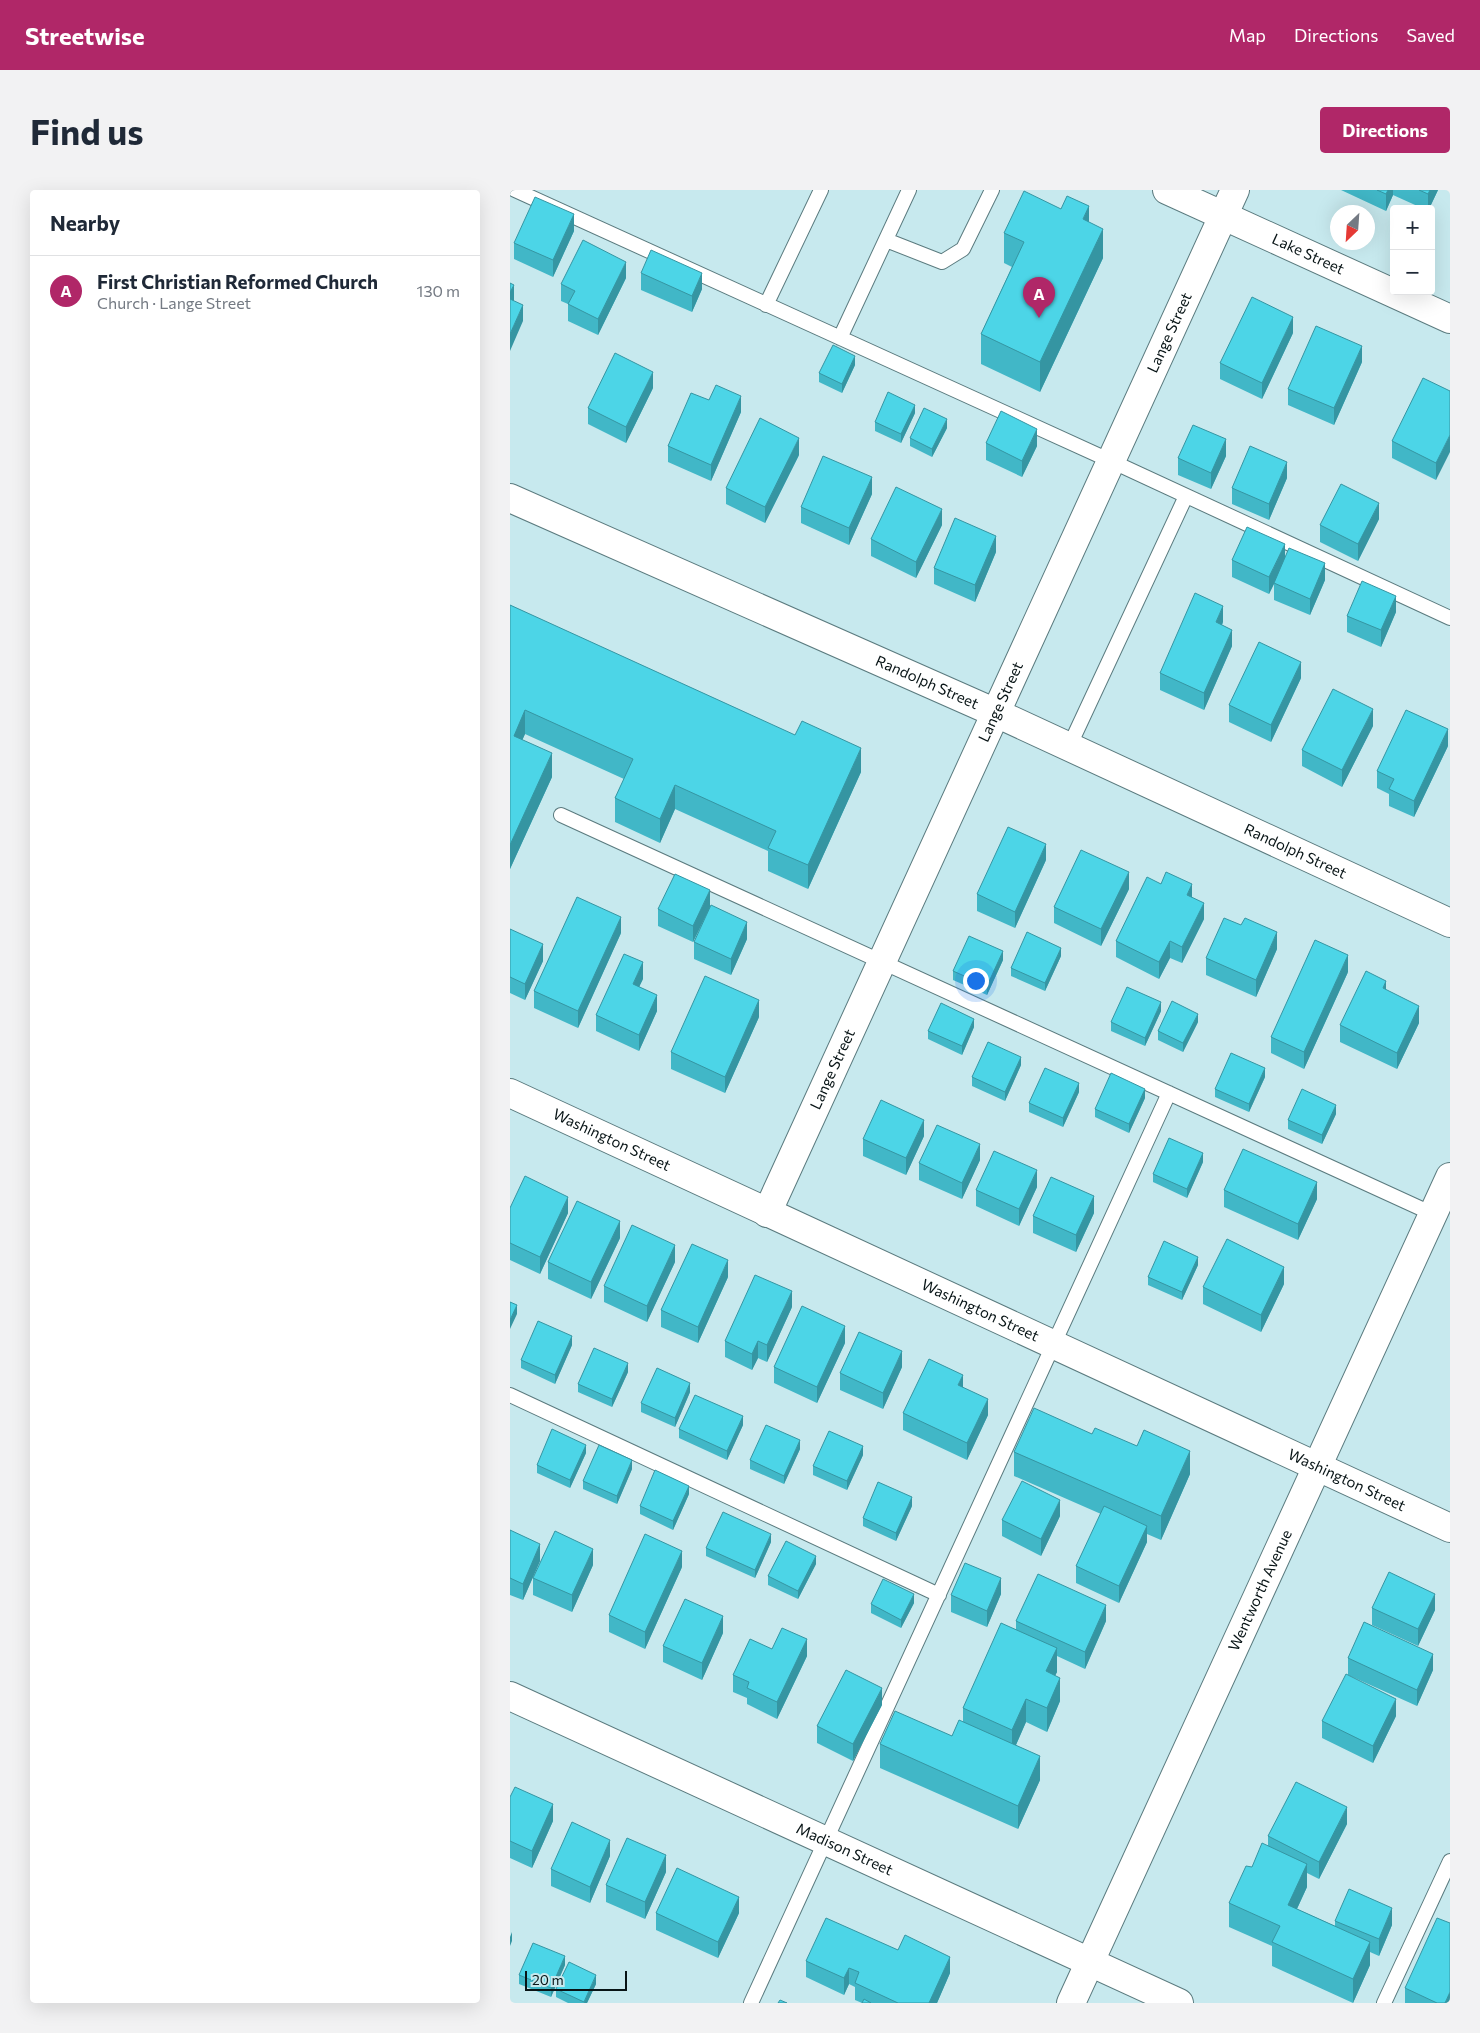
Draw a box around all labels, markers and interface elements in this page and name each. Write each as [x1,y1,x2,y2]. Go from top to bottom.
text: Streetwise [25,21,145,50]
text: Map [1229,24,1266,46]
text: Directions [1294,24,1378,46]
text: Saved [1406,24,1455,46]
button: Directions [1320,107,1450,153]
text: Find us [30,109,144,152]
north arrow [1330,205,1375,250]
map controls [1390,205,1435,295]
button: + [1390,205,1435,250]
text: Nearby [50,210,120,235]
street label: Lake Street [1269,229,1347,278]
button: − [1390,250,1435,295]
text: First Christian Reformed Church [97,270,378,293]
pin: A [1023,277,1055,318]
text: A [60,281,72,300]
text: 130 m [417,281,460,300]
street label: Lange Street [1143,289,1195,375]
text: Church · Lange Street [97,293,251,312]
street label: Randolph Street [873,651,982,712]
street label: Lange Street [974,659,1026,744]
street label: Randolph Street [1242,819,1350,882]
your location [963,968,989,994]
street label: Lange Street [806,1026,858,1112]
street label: Washington Street [550,1104,674,1174]
street label: Washington Street [919,1275,1042,1345]
street label: Washington Street [1286,1444,1409,1514]
street label: Wentworth Avenue [1224,1526,1295,1653]
street label: Madison Street [794,1819,896,1879]
scale bar [525,1968,628,1991]
text: 20 m [532,1971,564,1988]

